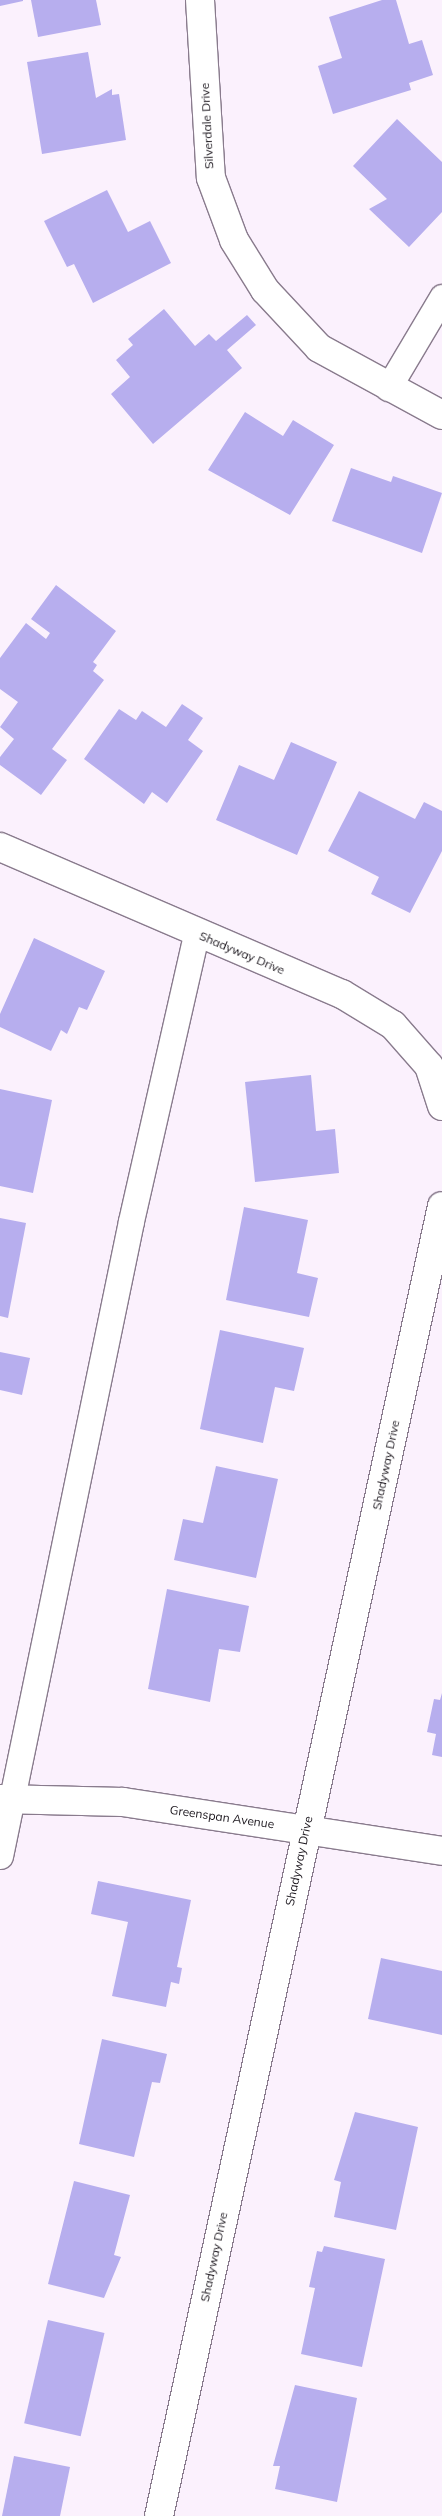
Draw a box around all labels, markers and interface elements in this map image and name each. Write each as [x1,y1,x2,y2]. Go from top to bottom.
street label: Silverdale Drive [198,83,216,169]
street label: Shadyway Drive [197,929,287,977]
street label: Shadyway Drive [369,1419,403,1511]
street label: Greenspan Avenue [169,1803,275,1831]
street label: Shadyway Drive [282,1815,316,1907]
street label: Shadyway Drive [197,2211,231,2303]

